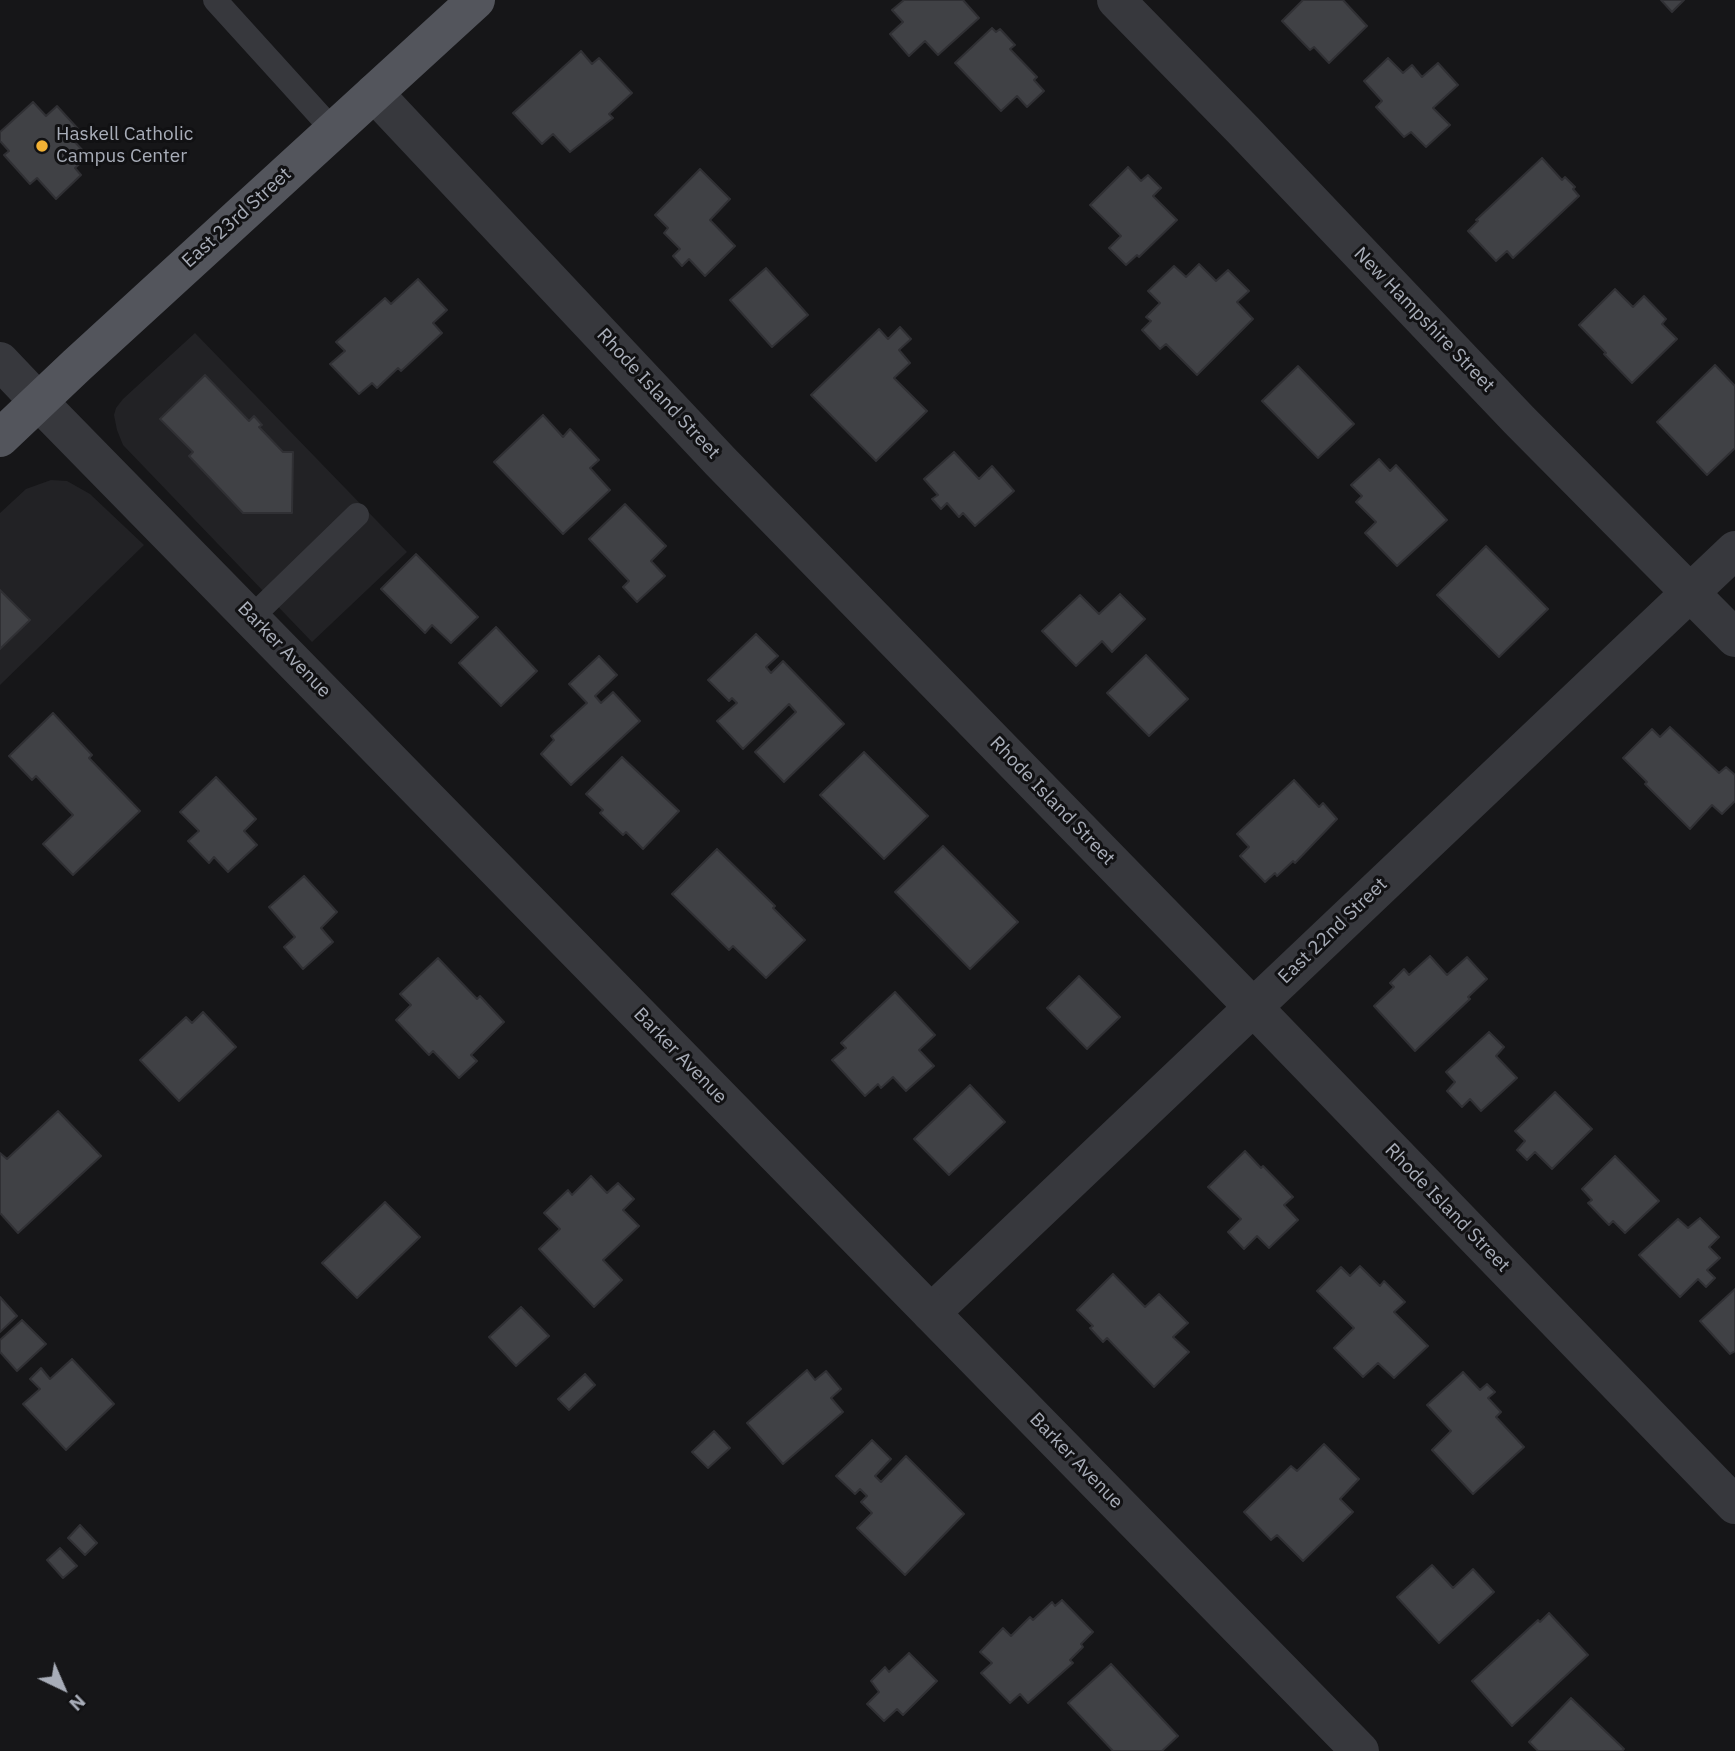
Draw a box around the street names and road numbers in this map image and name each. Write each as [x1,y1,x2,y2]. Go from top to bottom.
street label: East 23rd Street [178,163,296,273]
street label: New Hampshire Street [1349,243,1499,397]
street label: Rhode Island Street [592,324,724,464]
street label: Barker Avenue [233,597,335,703]
street label: Rhode Island Street [985,732,1119,870]
street label: East 22nd Street [1274,873,1392,989]
street label: Barker Avenue [629,1003,731,1109]
street label: Rhode Island Street [1380,1139,1514,1277]
street label: Barker Avenue [1025,1408,1127,1514]

